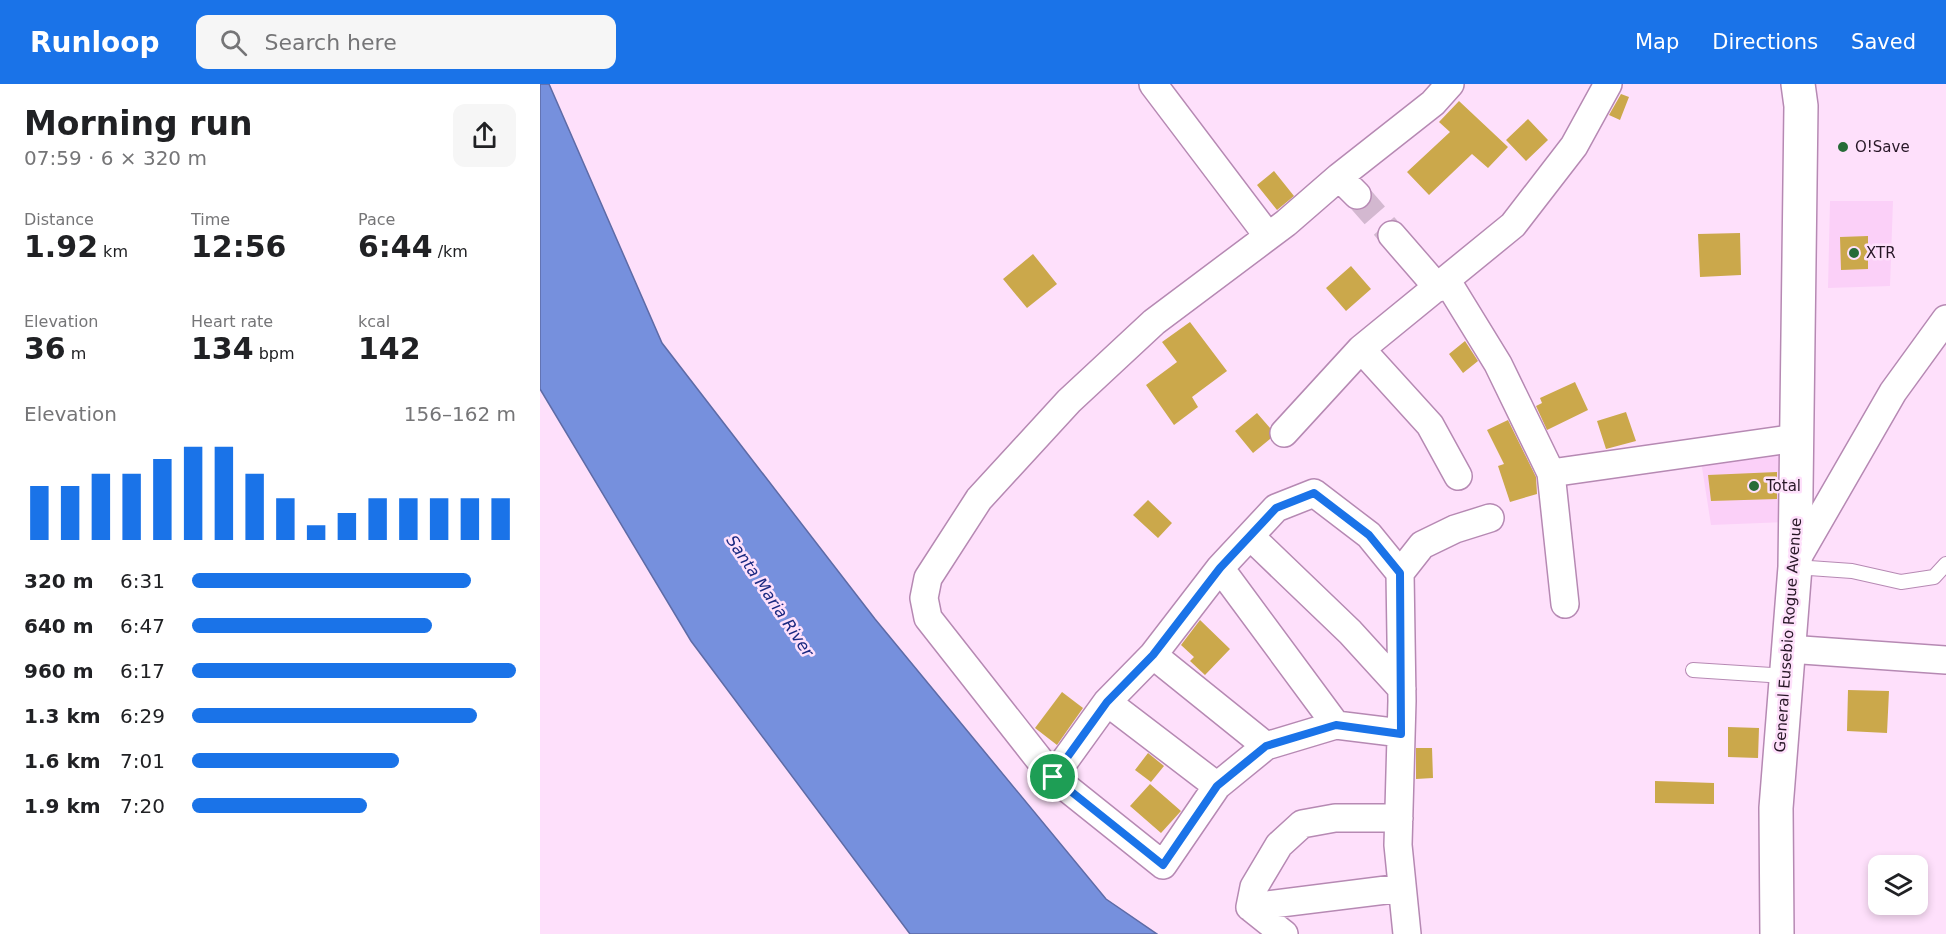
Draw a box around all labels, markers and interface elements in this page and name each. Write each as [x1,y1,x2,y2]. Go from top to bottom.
search box [196,15,616,69]
text: Runloop [30,26,160,59]
icon: search [217,26,250,59]
text: Search here [265,30,397,55]
text: Map [1635,30,1679,54]
text: Directions [1712,30,1818,54]
text: Saved [1851,30,1916,54]
text: Morning run [24,104,252,143]
button: share [453,104,516,167]
place label: O!Save [1855,138,1910,156]
marker: O!Save [1836,140,1850,154]
text: 07:59 · 6 × 320 m [24,146,207,170]
text: Distance [24,210,94,229]
text: Time [191,210,230,229]
text: Pace [358,210,395,229]
text: 1.92 [24,229,98,264]
text: 12:56 [191,229,287,264]
text: 6:44 [358,229,433,264]
text: km [98,242,128,261]
text: /km [433,242,468,261]
place label: XTR [1866,244,1896,262]
marker: XTR [1847,246,1861,260]
text: Elevation [24,312,98,331]
text: Heart rate [191,312,273,331]
text: kcal [358,312,390,331]
text: 36 [24,331,66,366]
text: 134 [191,331,254,366]
text: 142 [358,331,421,366]
text: m [66,344,86,363]
text: bpm [254,344,295,363]
text: Elevation [24,402,117,426]
text: 156–162 m [404,402,516,426]
place label: Total [1765,477,1801,495]
marker: Total [1747,479,1761,493]
street label: General Eusebio Rogue Avenue [1771,517,1805,753]
water label: Santa Maria River [722,532,818,661]
text: 320 m [24,569,94,593]
text: 6:31 [120,569,165,593]
text: 640 m [24,614,94,638]
text: 6:47 [120,614,165,638]
text: 960 m [24,659,94,683]
text: 6:17 [120,659,165,683]
text: 1.3 km [24,704,101,728]
text: 6:29 [120,704,165,728]
text: 1.6 km [24,749,101,773]
text: 7:01 [120,749,165,773]
pin [1027,751,1078,802]
icon: arrive [1036,760,1069,793]
text: 1.9 km [24,794,101,818]
text: 7:20 [120,794,165,818]
map controls [1868,855,1928,915]
button: layers [1868,855,1928,915]

